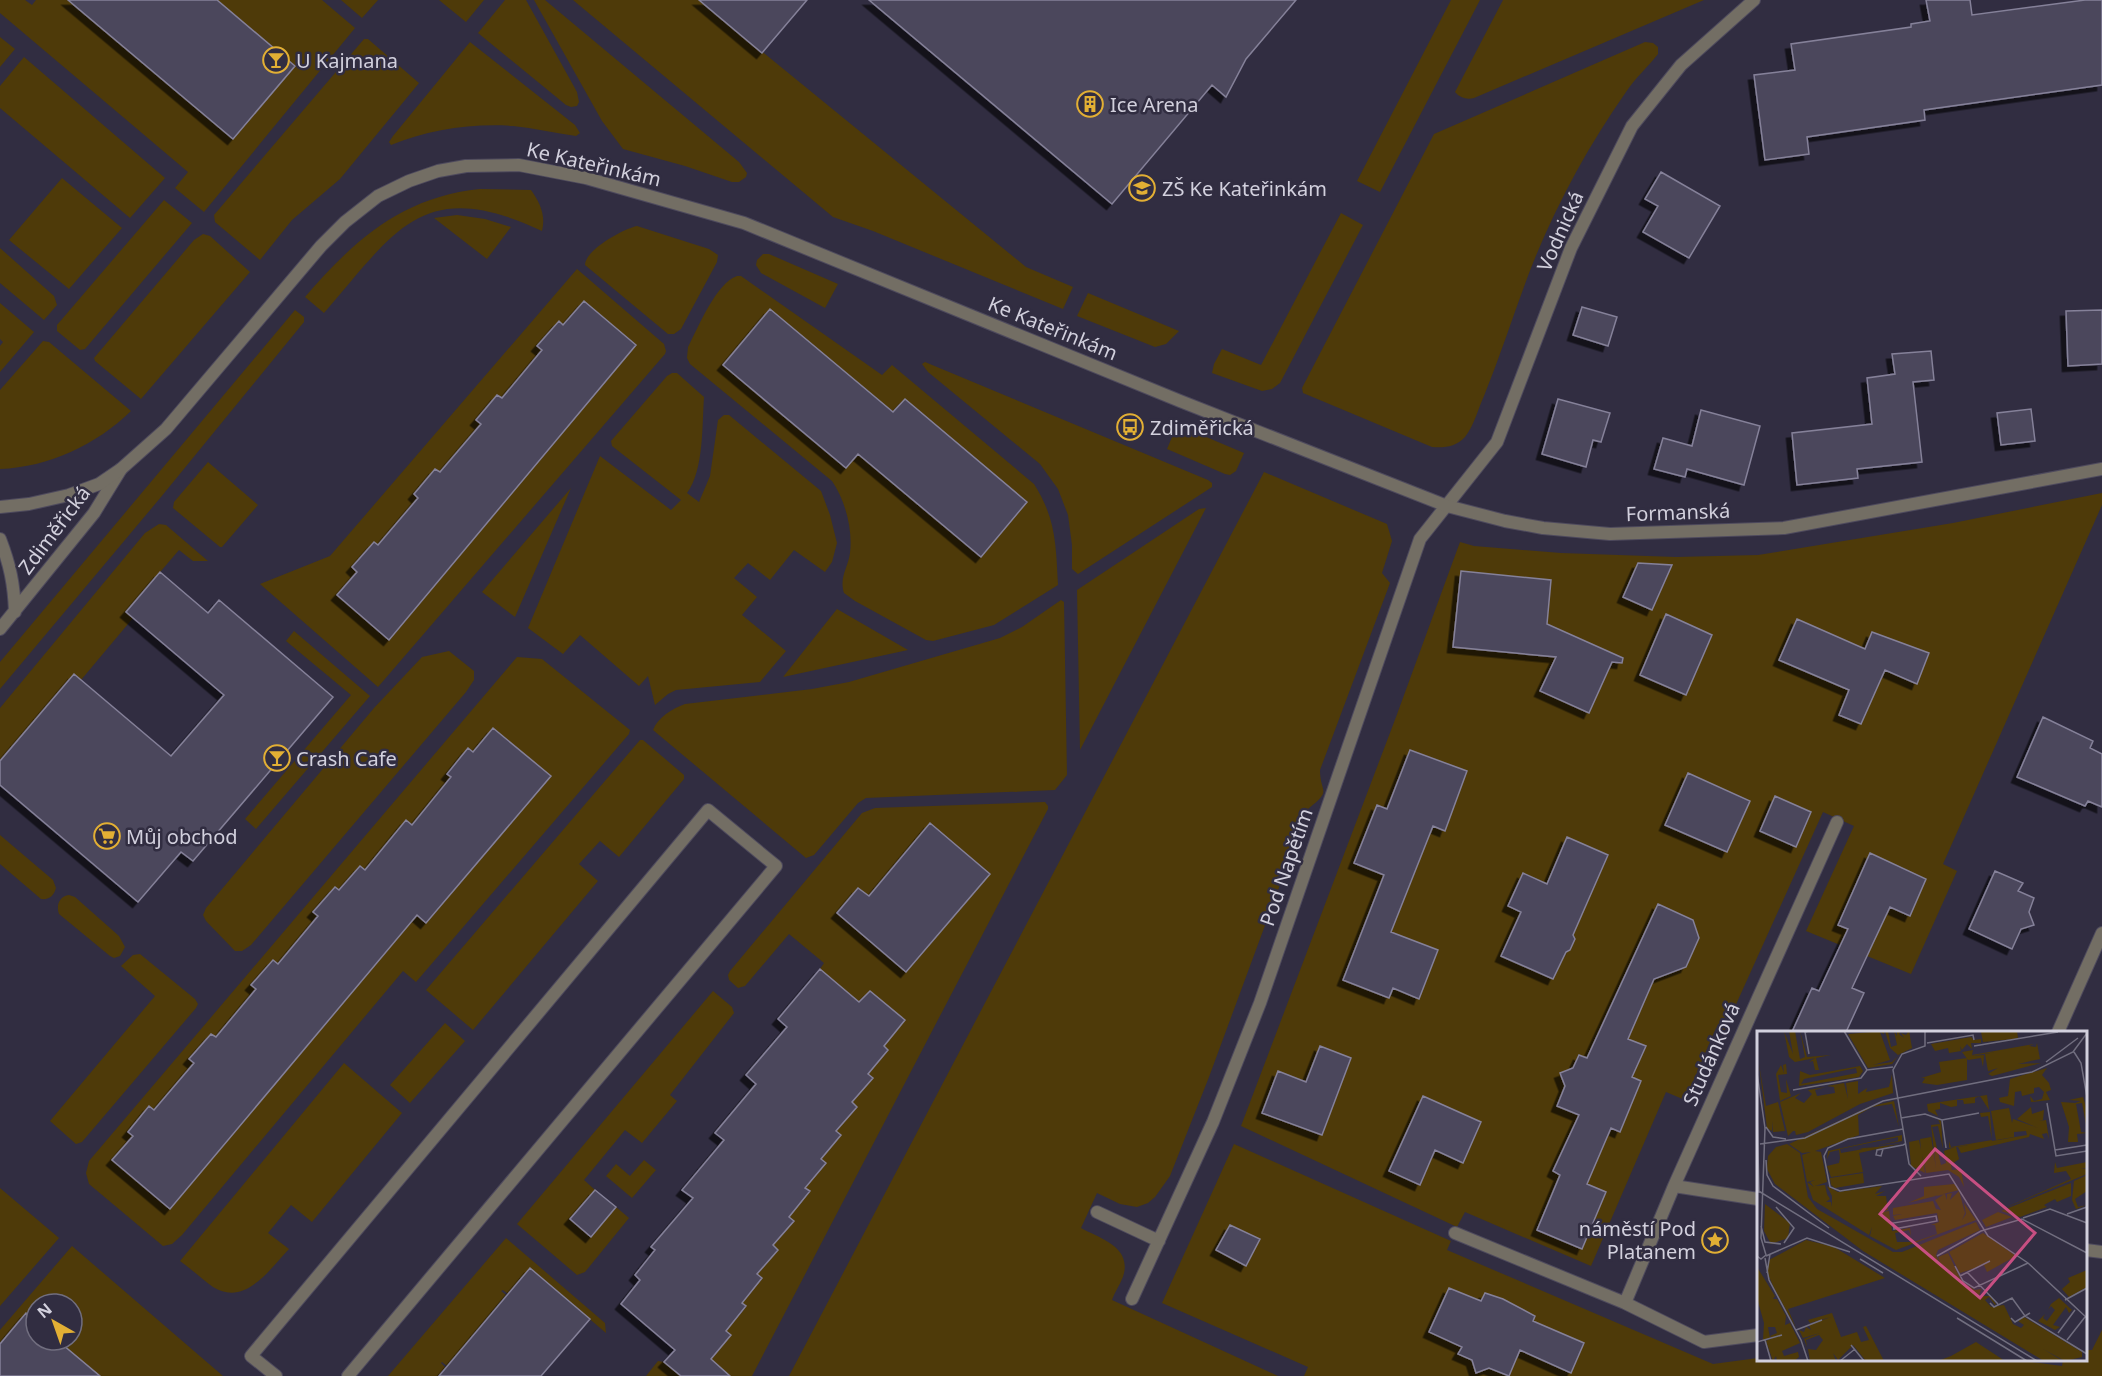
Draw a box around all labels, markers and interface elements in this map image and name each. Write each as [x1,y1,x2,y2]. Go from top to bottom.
bar icon: U Kajmana [261,45,291,75]
place label: U Kajmana [296,47,398,74]
building icon: Ice Arena [1075,89,1105,119]
place label: Ice Arena [1110,91,1198,118]
street label: Ke Kateřinkám [524,135,664,193]
school or university icon: ZŠ Ke Kateřinkám [1127,173,1157,203]
place label: ZŠ Ke Kateřinkám [1162,175,1327,202]
street label: Vodnická [1530,187,1590,275]
street label: Ke Kateřinkám [984,290,1122,366]
bus stop icon: Zdiměřická [1115,412,1145,442]
place label: Zdiměřická [1150,414,1254,441]
street label: Zdiměřická [12,480,96,580]
street label: Formanská [1625,497,1731,527]
bar icon: Crash Cafe [262,743,292,773]
place label: Crash Cafe [296,745,397,772]
street label: Pod Napětím [1253,805,1319,929]
supermarket icon: Můj obchod [92,821,122,851]
place label: Můj obchod [126,823,238,850]
street label: Studánková [1676,998,1746,1110]
inset map [1757,1031,2087,1361]
place label: náměstí Pod Platanem [1579,1215,1696,1265]
place icon: náměstí Pod Platanem [1700,1225,1730,1255]
north arrow [24,1292,84,1352]
text: N [32,1298,56,1323]

